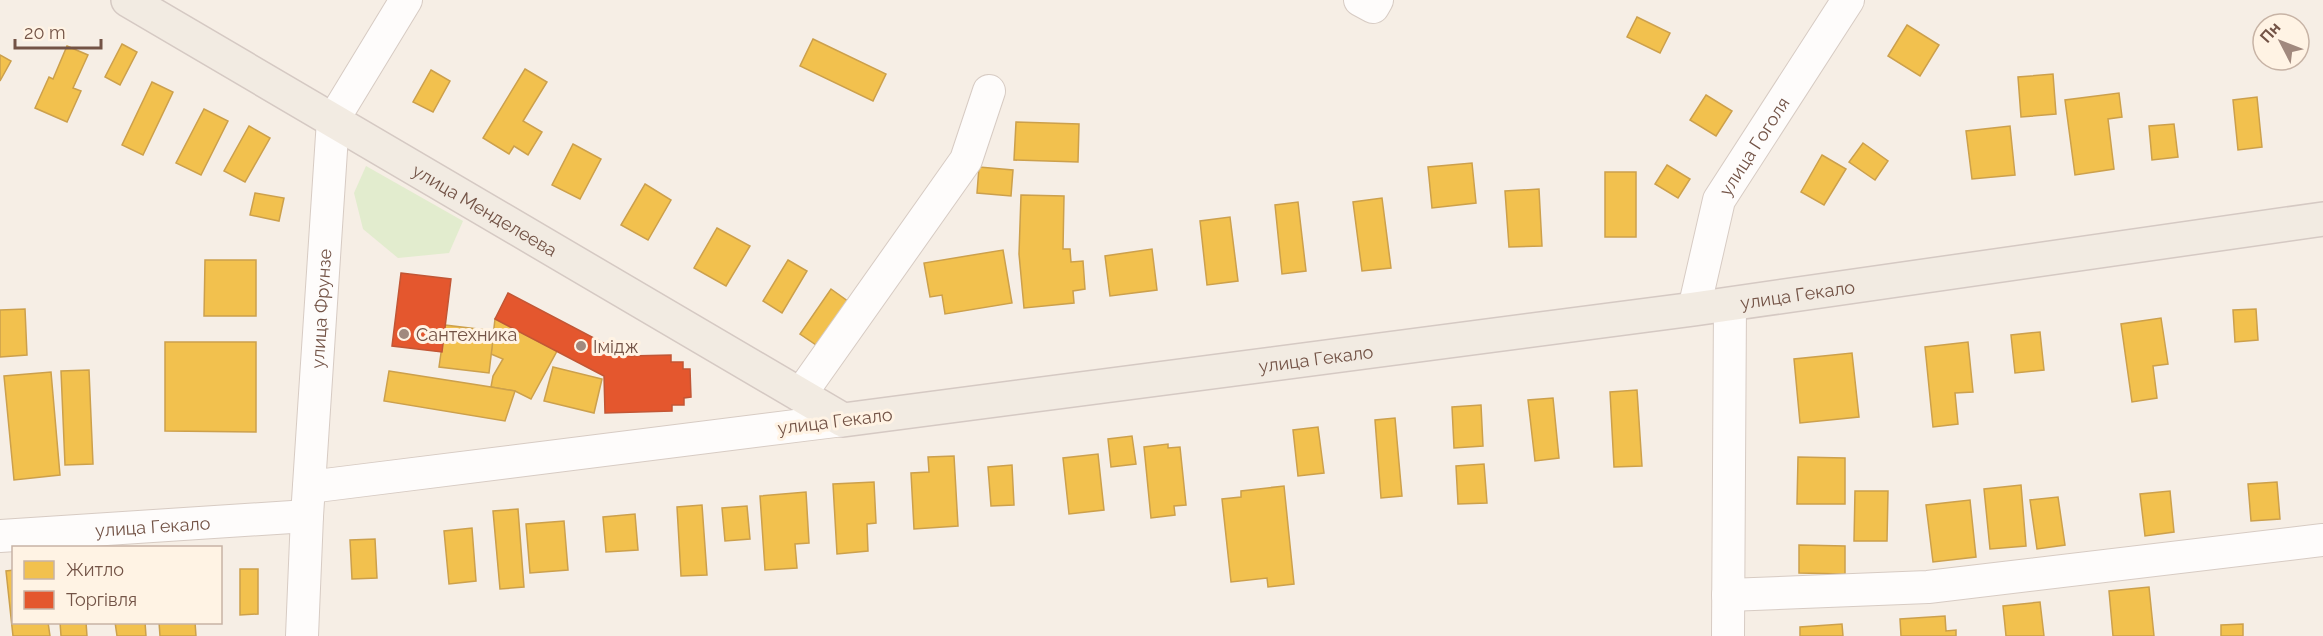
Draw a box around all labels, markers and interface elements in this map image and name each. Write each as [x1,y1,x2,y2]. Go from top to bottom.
scale bar [15,12,100,50]
north arrow [2251,12,2311,72]
text: Пн [2256,18,2284,47]
text: 20 m [24,22,66,43]
street label: улица Гоголя [1714,93,1793,199]
street label: улица Менделеева [409,159,561,260]
street label: улица Фрунзе [306,248,335,369]
street label: улица Гекало [1739,276,1856,313]
place label: Сантехника [416,324,517,345]
marker: Сантехника [397,327,411,341]
place label: Імідж [593,336,639,357]
marker: Імідж [574,339,588,353]
street label: улица Гекало [1257,340,1375,376]
street label: улица Гекало [776,404,894,438]
street label: улица Гекало [94,512,211,540]
legend [12,546,222,624]
text: Житло [66,559,124,580]
text: Торгівля [66,589,137,610]

